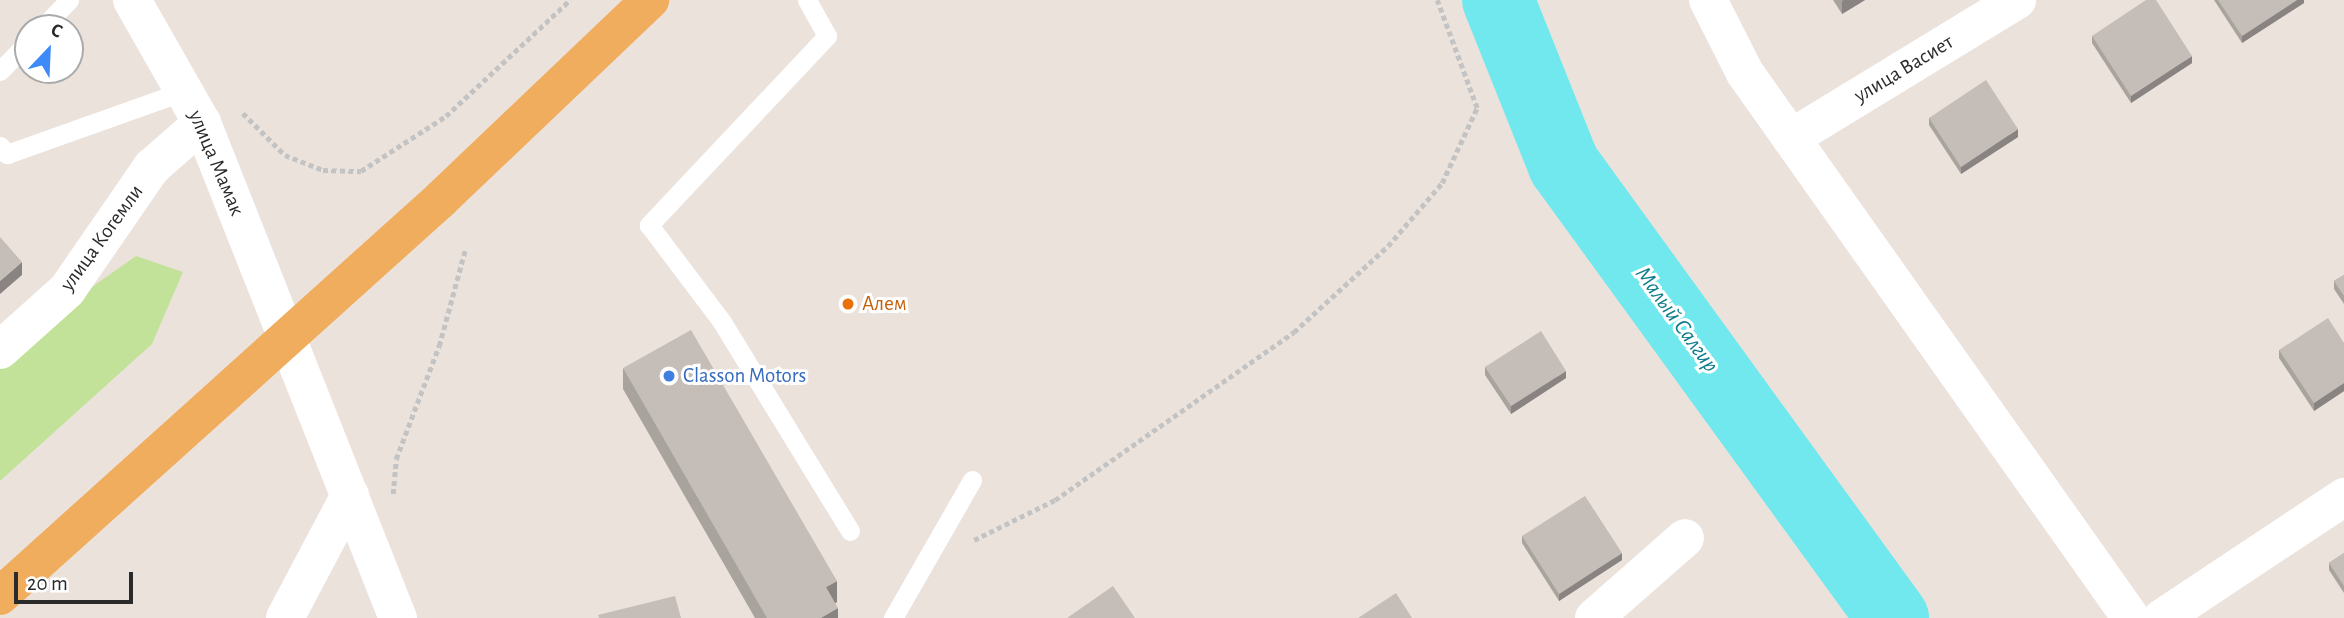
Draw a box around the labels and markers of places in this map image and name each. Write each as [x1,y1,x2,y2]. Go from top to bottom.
place label: Алем [862,291,907,317]
marker: Алем [840,296,856,312]
place label: Classon Motors [683,363,806,389]
marker: Classon Motors [661,368,677,384]

